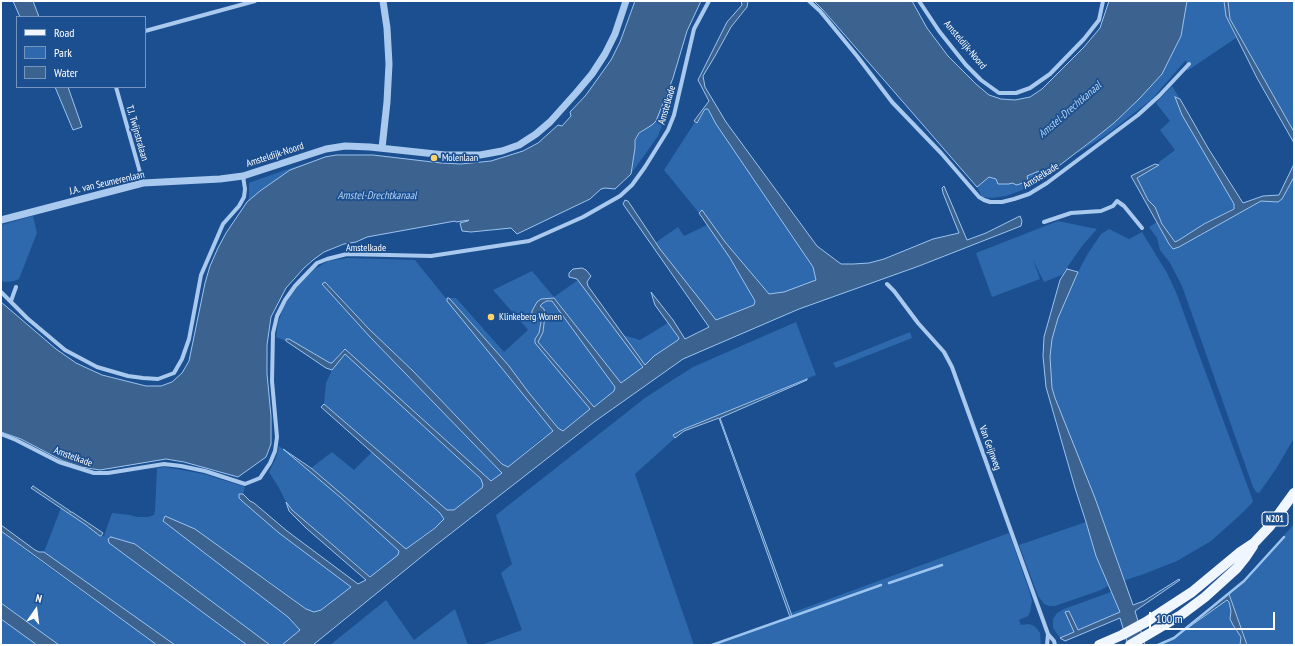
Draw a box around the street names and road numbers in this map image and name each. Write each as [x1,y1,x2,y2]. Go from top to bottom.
street label: Amsteldijk-Noord [941,18,989,72]
street label: Amstelkade [656,84,678,126]
street label: T.J. Twijnstralaan [123,104,151,162]
street label: Amsteldijk-Noord [245,140,305,170]
street label: Amstelkade [1021,160,1061,192]
street label: J.A. van Seumerenlaan [68,169,146,197]
street label: Amstelkade [346,242,386,254]
street label: Van Geijnweg [976,424,1004,472]
street label: Amstelkade [52,445,94,469]
road number: N201 [1262,512,1288,526]

